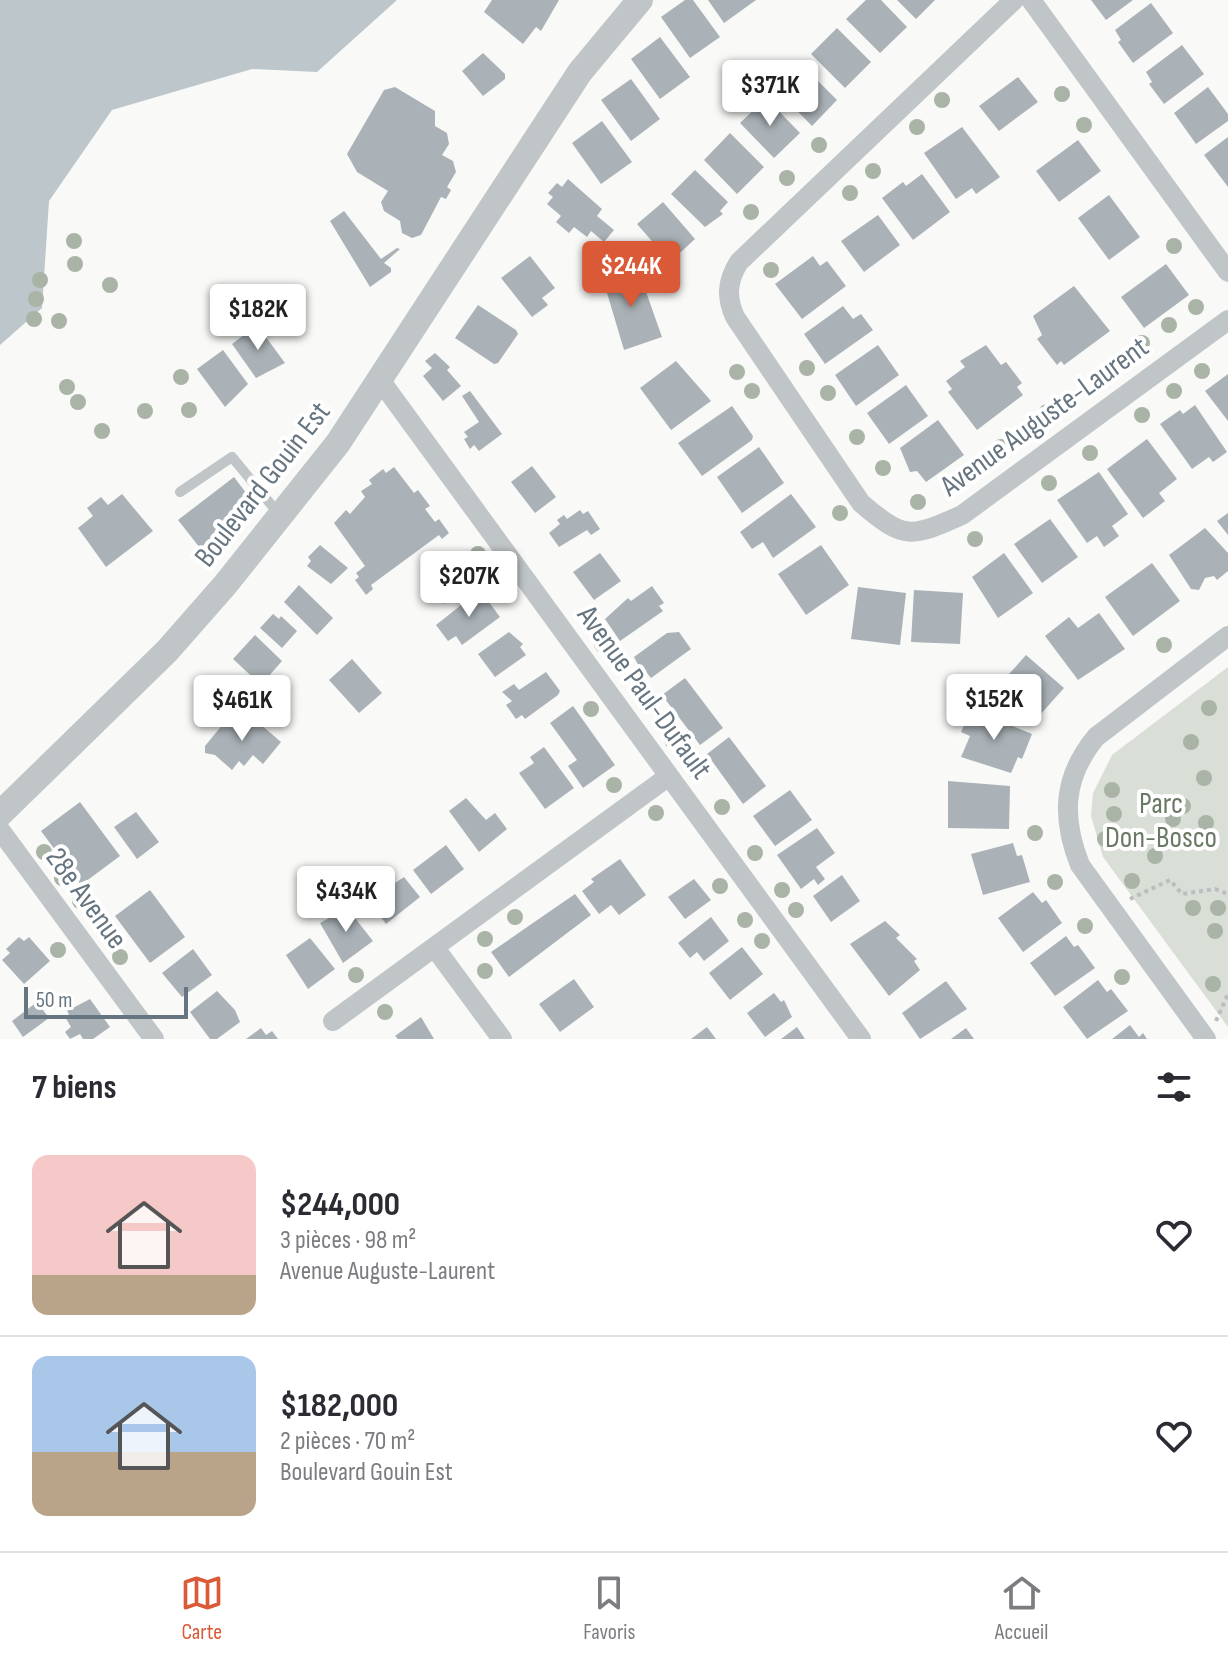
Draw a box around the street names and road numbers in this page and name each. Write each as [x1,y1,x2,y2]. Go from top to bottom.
street label: Avenue Auguste-Laurent [933,329,1156,505]
street label: Boulevard Gouin Est [187,395,338,574]
street label: Avenue Paul-Dufault [569,598,719,786]
street label: 28e Avenue [38,841,135,956]

